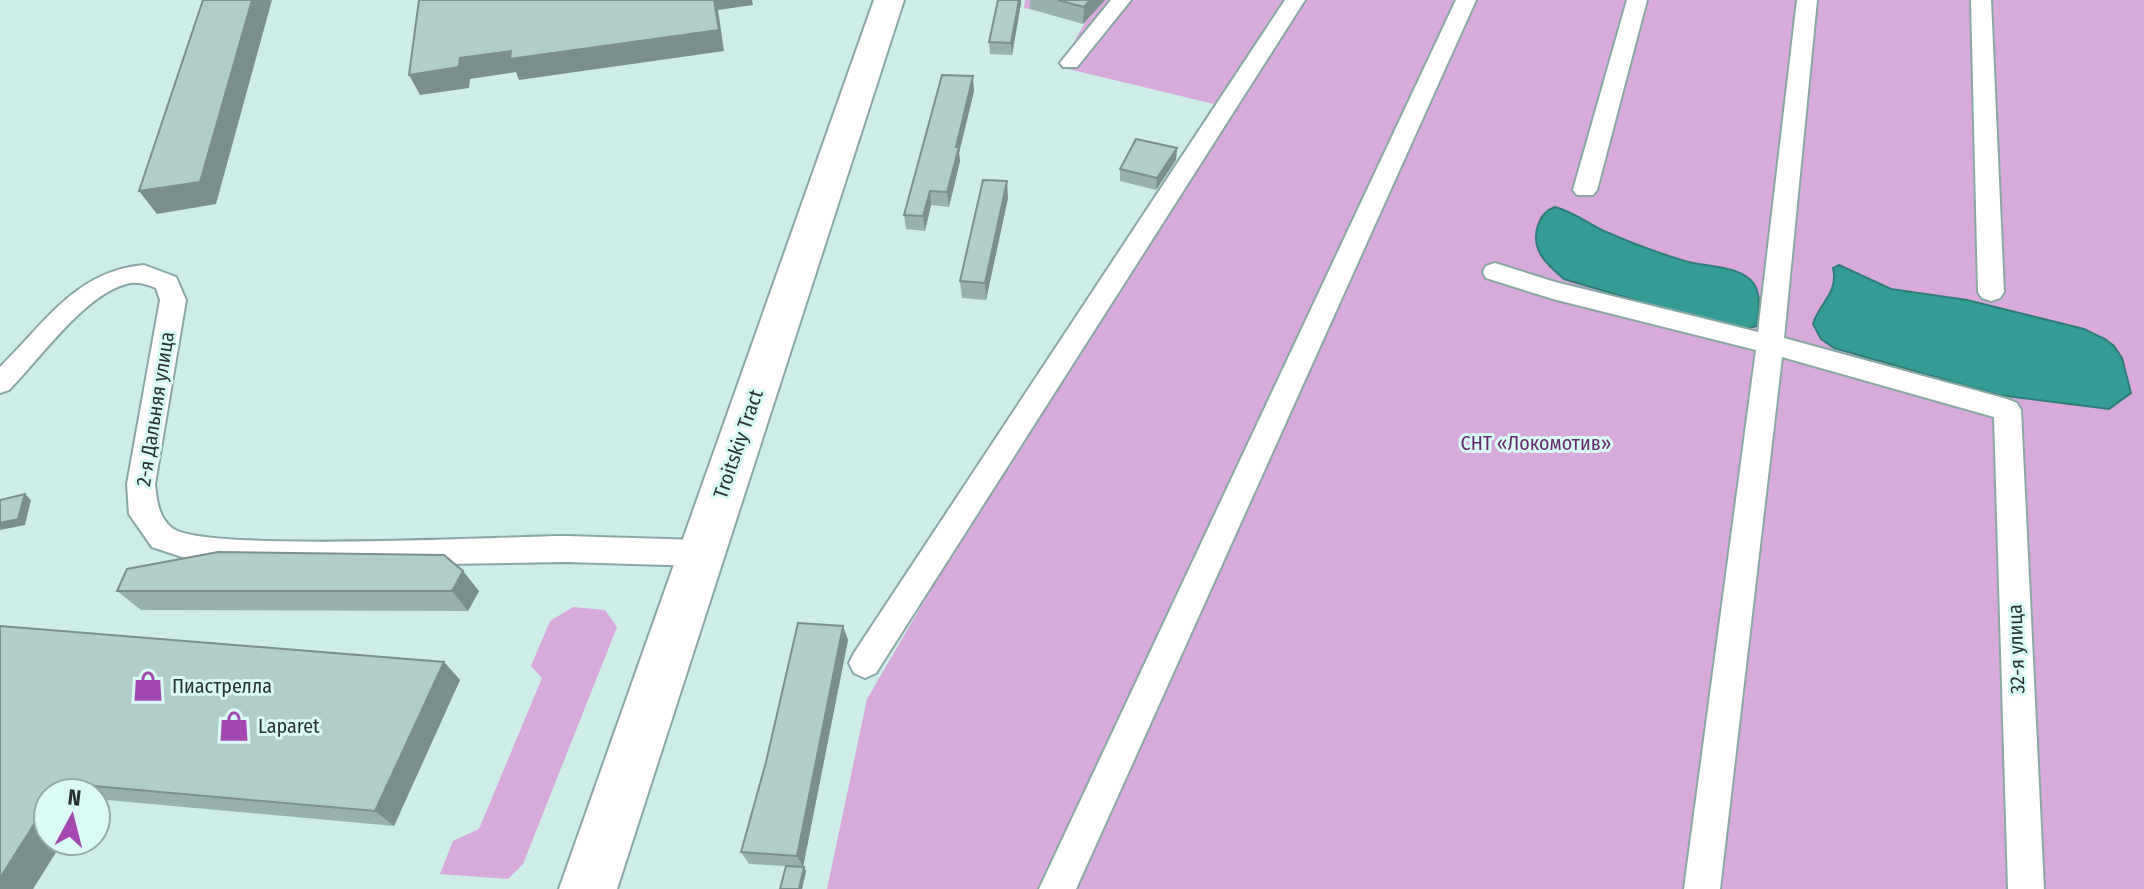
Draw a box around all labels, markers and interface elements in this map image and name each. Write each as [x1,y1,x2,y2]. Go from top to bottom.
street label: 2-я Дальняя улица [131,330,179,488]
street label: Troitskiy Tract [708,386,768,502]
park label: СНТ «Локомотив» [1461,431,1611,455]
street label: 32-я улица [2002,604,2030,694]
shop icon: Пиастрелла [131,669,165,703]
place label: Пиастрелла [172,674,272,698]
shop icon: Laparet [217,709,251,743]
place label: Laparet [258,714,320,738]
north arrow [32,777,112,857]
text: N [66,783,83,812]

